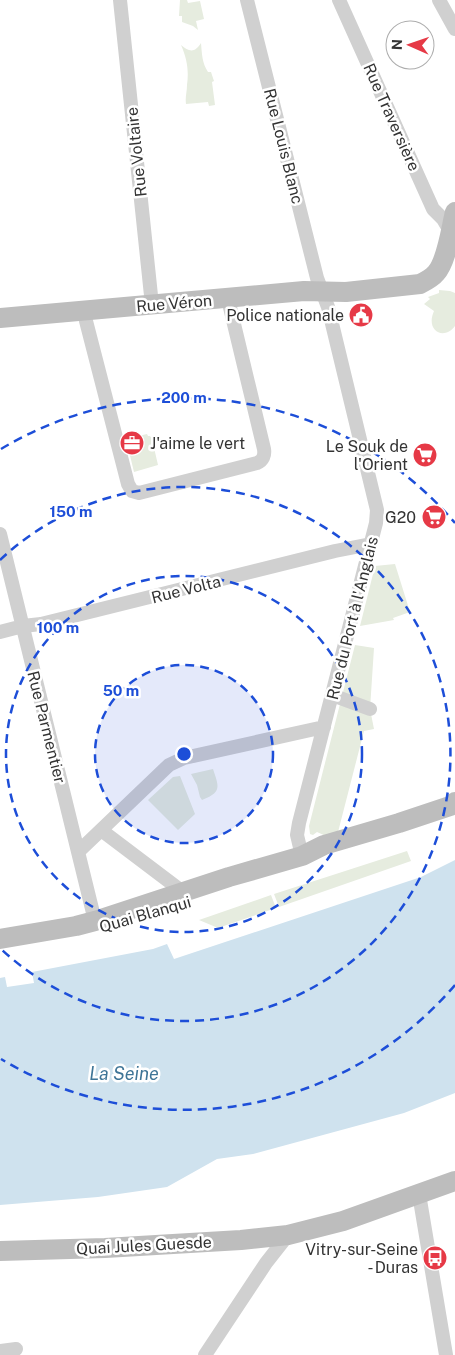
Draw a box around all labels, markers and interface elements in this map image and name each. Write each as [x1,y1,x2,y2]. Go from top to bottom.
north arrow [385,20,435,70]
text: N [389,39,405,50]
street label: Rue Traversière [359,60,424,174]
street label: Rue Louis Blanc [260,86,307,206]
street label: Rue Voltaire [122,106,151,198]
street label: Rue Véron [135,291,213,316]
public building icon: Police nationale [348,302,374,328]
place label: Police nationale [226,306,344,325]
text: 200 m [161,389,207,406]
office icon: J'aime le vert [119,430,145,456]
place label: J'aime le vert [150,434,245,453]
place label: Le Souk de l'Orient [326,437,408,474]
supermarket icon: Le Souk de l'Orient [412,442,438,468]
text: 150 m [49,503,93,520]
supermarket icon: G20 [421,504,447,530]
place label: G20 [385,508,416,527]
street label: Rue du Port à l'Anglais [323,534,382,702]
street label: Rue Volta [149,572,223,607]
text: 100 m [37,619,79,636]
street label: Rue Parmentier [23,669,70,785]
text: 50 m [103,682,139,699]
centre of rings [175,745,193,763]
street label: Quai Blanqui [97,892,193,937]
water label: La Seine [89,1063,159,1084]
street label: Quai Jules Guesde [76,1232,212,1259]
place label: Vitry-sur-Seine - Duras [305,1240,418,1277]
bus stop icon: Vitry-sur-Seine - Duras [422,1245,448,1271]

